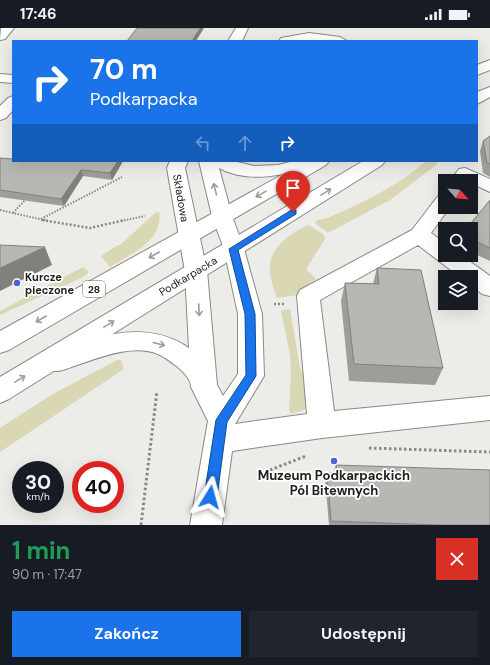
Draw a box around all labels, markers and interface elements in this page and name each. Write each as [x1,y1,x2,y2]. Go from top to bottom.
text: 17:46 [20,4,57,24]
text: 70 m [90,51,158,88]
icon: right [24,56,76,108]
text: Podkarpacka [90,87,197,111]
icon: left [192,132,214,154]
icon: ahead [234,132,256,154]
icon: right [276,132,298,154]
pin [276,171,310,212]
street label: Składowa [170,173,192,223]
north arrow [438,174,478,214]
map controls [438,174,478,310]
icon: arrive [282,177,304,199]
one-way arrow [211,182,218,195]
one-way arrow [320,187,332,195]
one-way arrow [255,191,267,198]
button: search [438,222,478,262]
one-way arrow [148,252,160,260]
street label: Podkarpacka [156,253,220,299]
place label: Kurcze pieczone [25,270,74,297]
button: layers [438,270,478,310]
marker: Kurcze pieczone [12,278,22,288]
road number: 28 [83,281,105,297]
one-way arrow [195,303,203,316]
one-way arrow [35,316,47,324]
one-way arrow [103,320,115,328]
one-way arrow [152,341,165,348]
one-way arrow [14,375,25,383]
marker: Muzeum Podkarpackich Pól Bitewnych [329,456,339,466]
speed limit sign: 40 [72,461,124,513]
place label: Muzeum Podkarpackich Pól Bitewnych [258,467,410,499]
text: 30 [25,469,51,495]
position arrow [189,476,231,518]
text: km/h [26,490,50,503]
text: 1 min [12,535,70,566]
button: close [436,538,478,580]
text: 90 m · 17:47 [12,566,82,583]
button: Zakończ [12,611,241,657]
button: Udostępnij [249,611,478,657]

